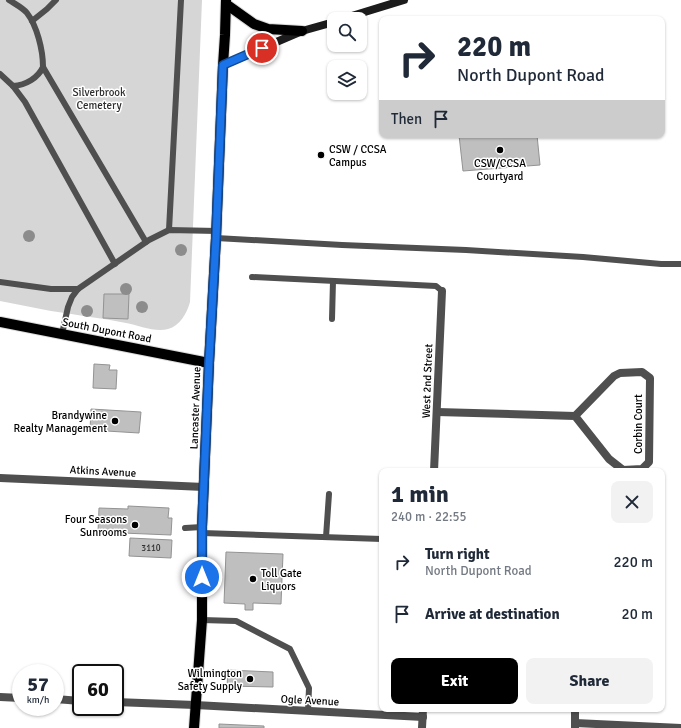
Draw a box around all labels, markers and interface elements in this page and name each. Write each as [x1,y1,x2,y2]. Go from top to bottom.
map controls [327,12,367,100]
button: search [327,12,367,52]
text: 220 m [457,30,531,64]
pin [245,31,279,65]
icon: right [391,32,443,84]
icon: arrive [251,37,273,59]
button: layers [327,60,367,100]
text: North Dupont Road [457,64,605,86]
park label: Silverbrook Cemetery [72,86,126,112]
icon: arrive [430,108,452,130]
text: Then [391,110,422,128]
place label: CSW / CCSA Campus [329,143,387,169]
marker: CSW/CCSA Courtyard [495,145,505,155]
marker: CSW / CCSA Campus [316,150,326,160]
place label: CSW/CCSA Courtyard [474,157,526,183]
street label: South Dupont Road [61,315,153,346]
street label: West 2nd Street [420,343,435,418]
street label: Lancaster Avenue [188,366,203,450]
street label: Corbin Court [632,394,645,454]
place label: Brandywine Realty Management [14,409,107,435]
marker: Brandywine Realty Management [110,416,120,426]
street label: Atkins Avenue [69,463,137,480]
text: 1 min [391,479,449,509]
button: close [611,481,653,523]
text: 240 m · 22:55 [391,509,467,525]
place label: Four Seasons Sunrooms [65,513,127,539]
marker: Four Seasons Sunrooms [130,520,140,530]
house number: 3110 [141,543,161,554]
text: Turn right [425,545,490,563]
icon: right [391,551,413,573]
text: 220 m [613,553,653,571]
position arrow [181,556,223,598]
text: North Dupont Road [425,563,532,579]
place label: Toll Gate Liquors [261,567,302,593]
marker: Toll Gate Liquors [248,574,258,584]
icon: arrive [391,603,413,625]
text: Arrive at destination [425,605,560,623]
text: 20 m [622,605,653,623]
button: Exit [391,658,518,704]
button: Share [526,658,653,704]
speed limit sign: 60 [72,664,124,716]
place label: Wilmington Safety Supply [178,667,243,693]
text: 57 [27,672,49,697]
marker: Wilmington Safety Supply [245,674,255,684]
street label: Ogle Avenue [280,692,340,709]
text: km/h [27,694,49,706]

